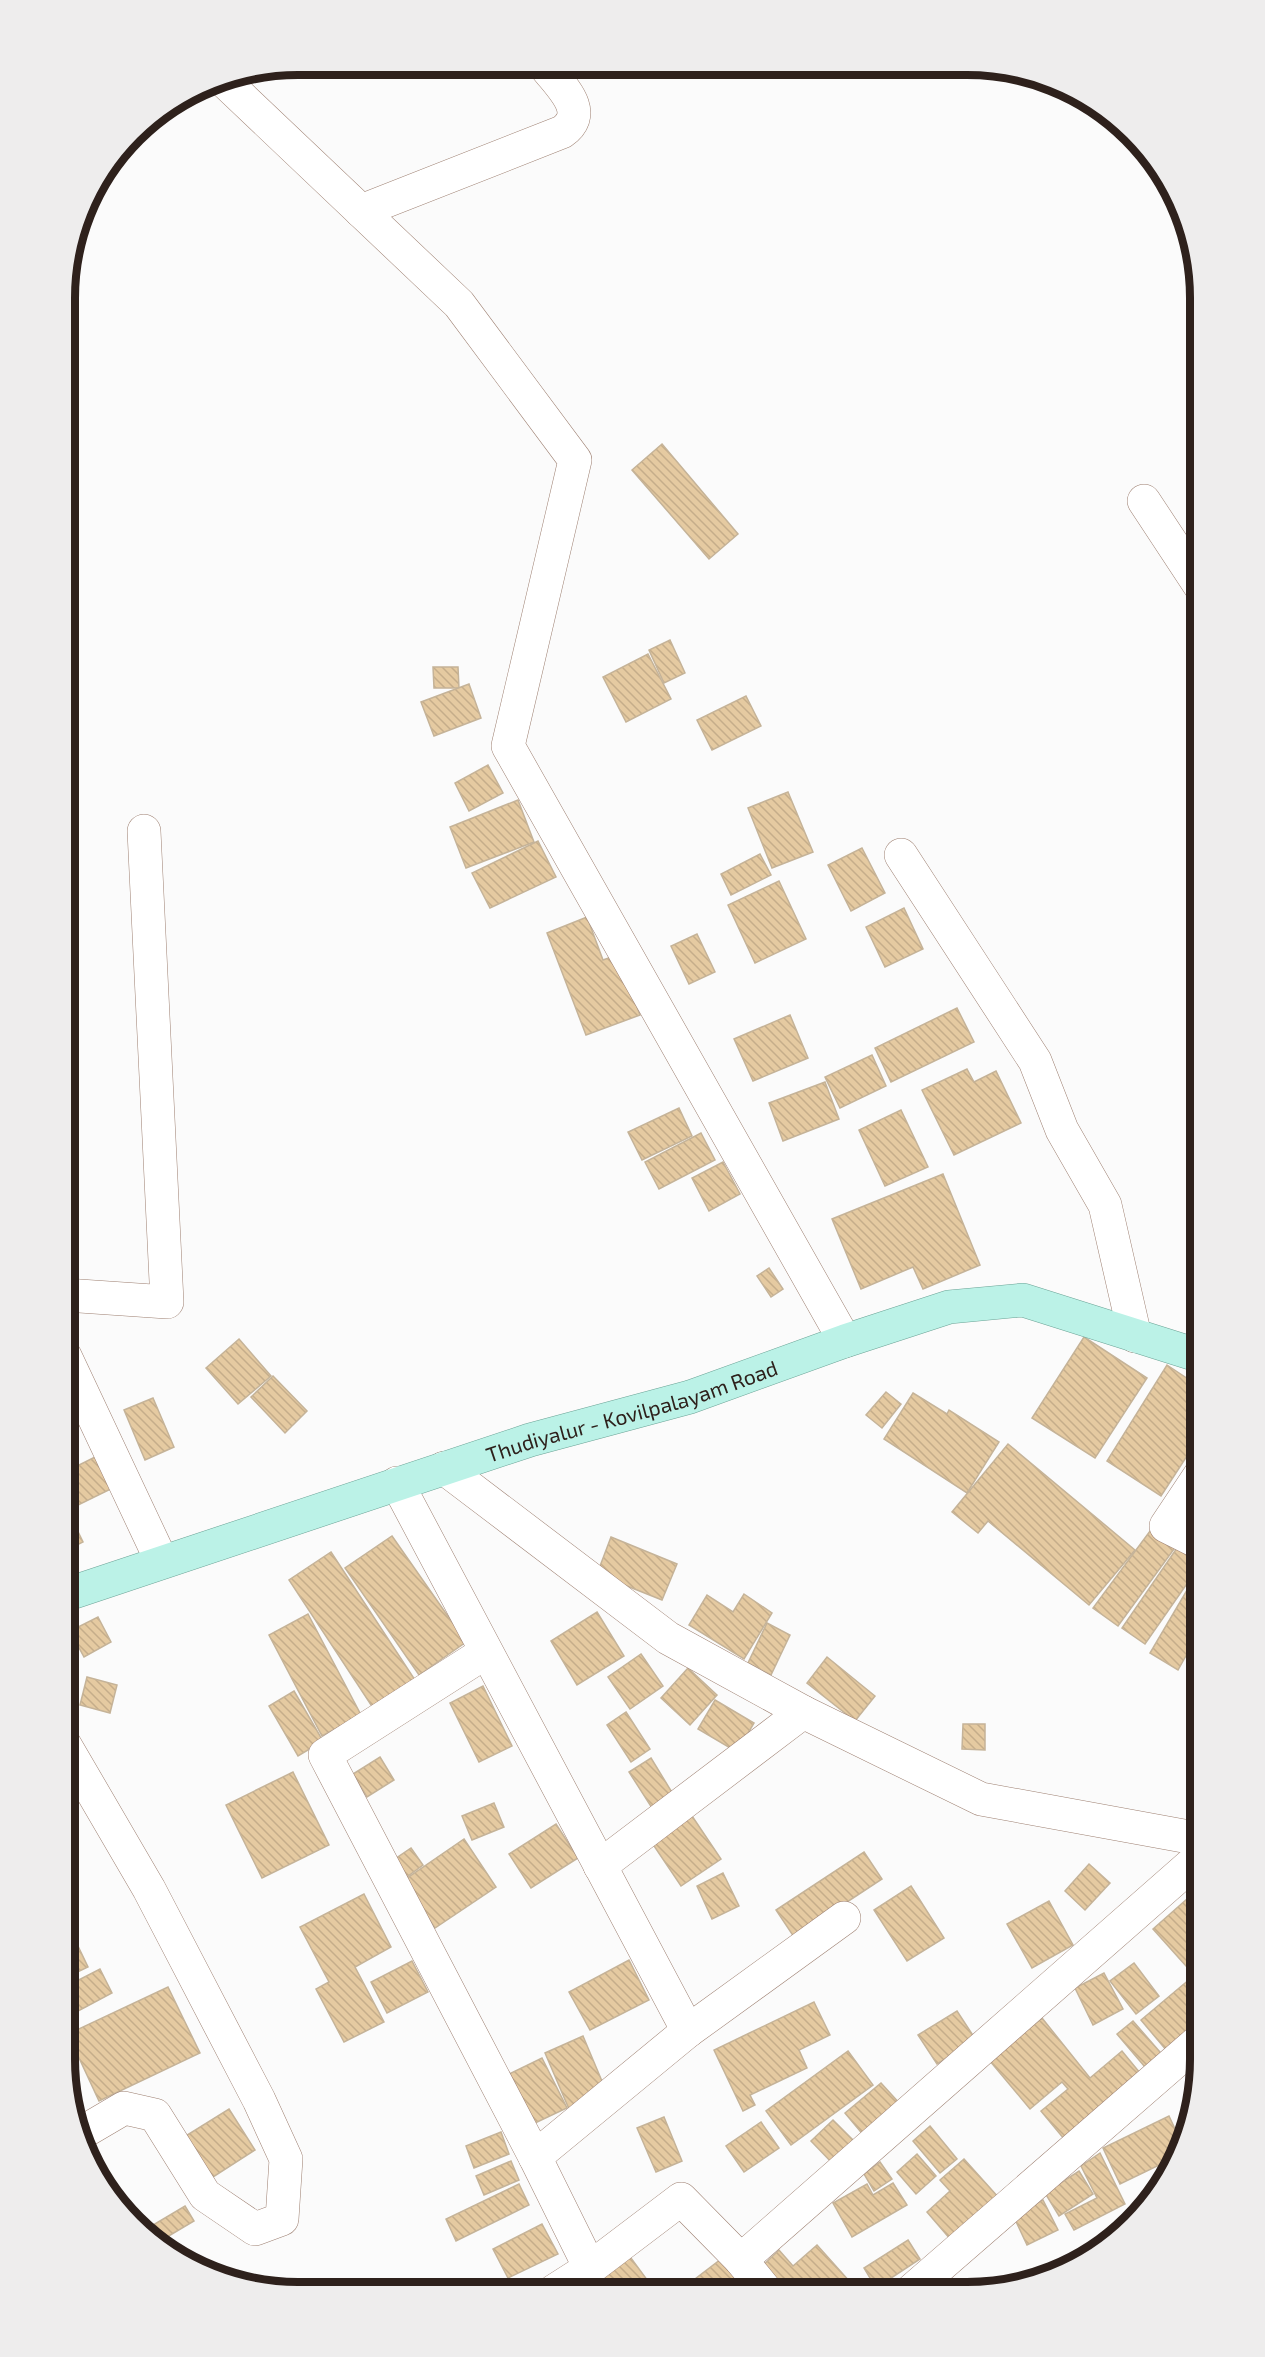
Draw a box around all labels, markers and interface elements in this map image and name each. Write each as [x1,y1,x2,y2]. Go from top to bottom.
street label: Thudiyalur - Kovilpalayam Road [483,1354,781,1466]

